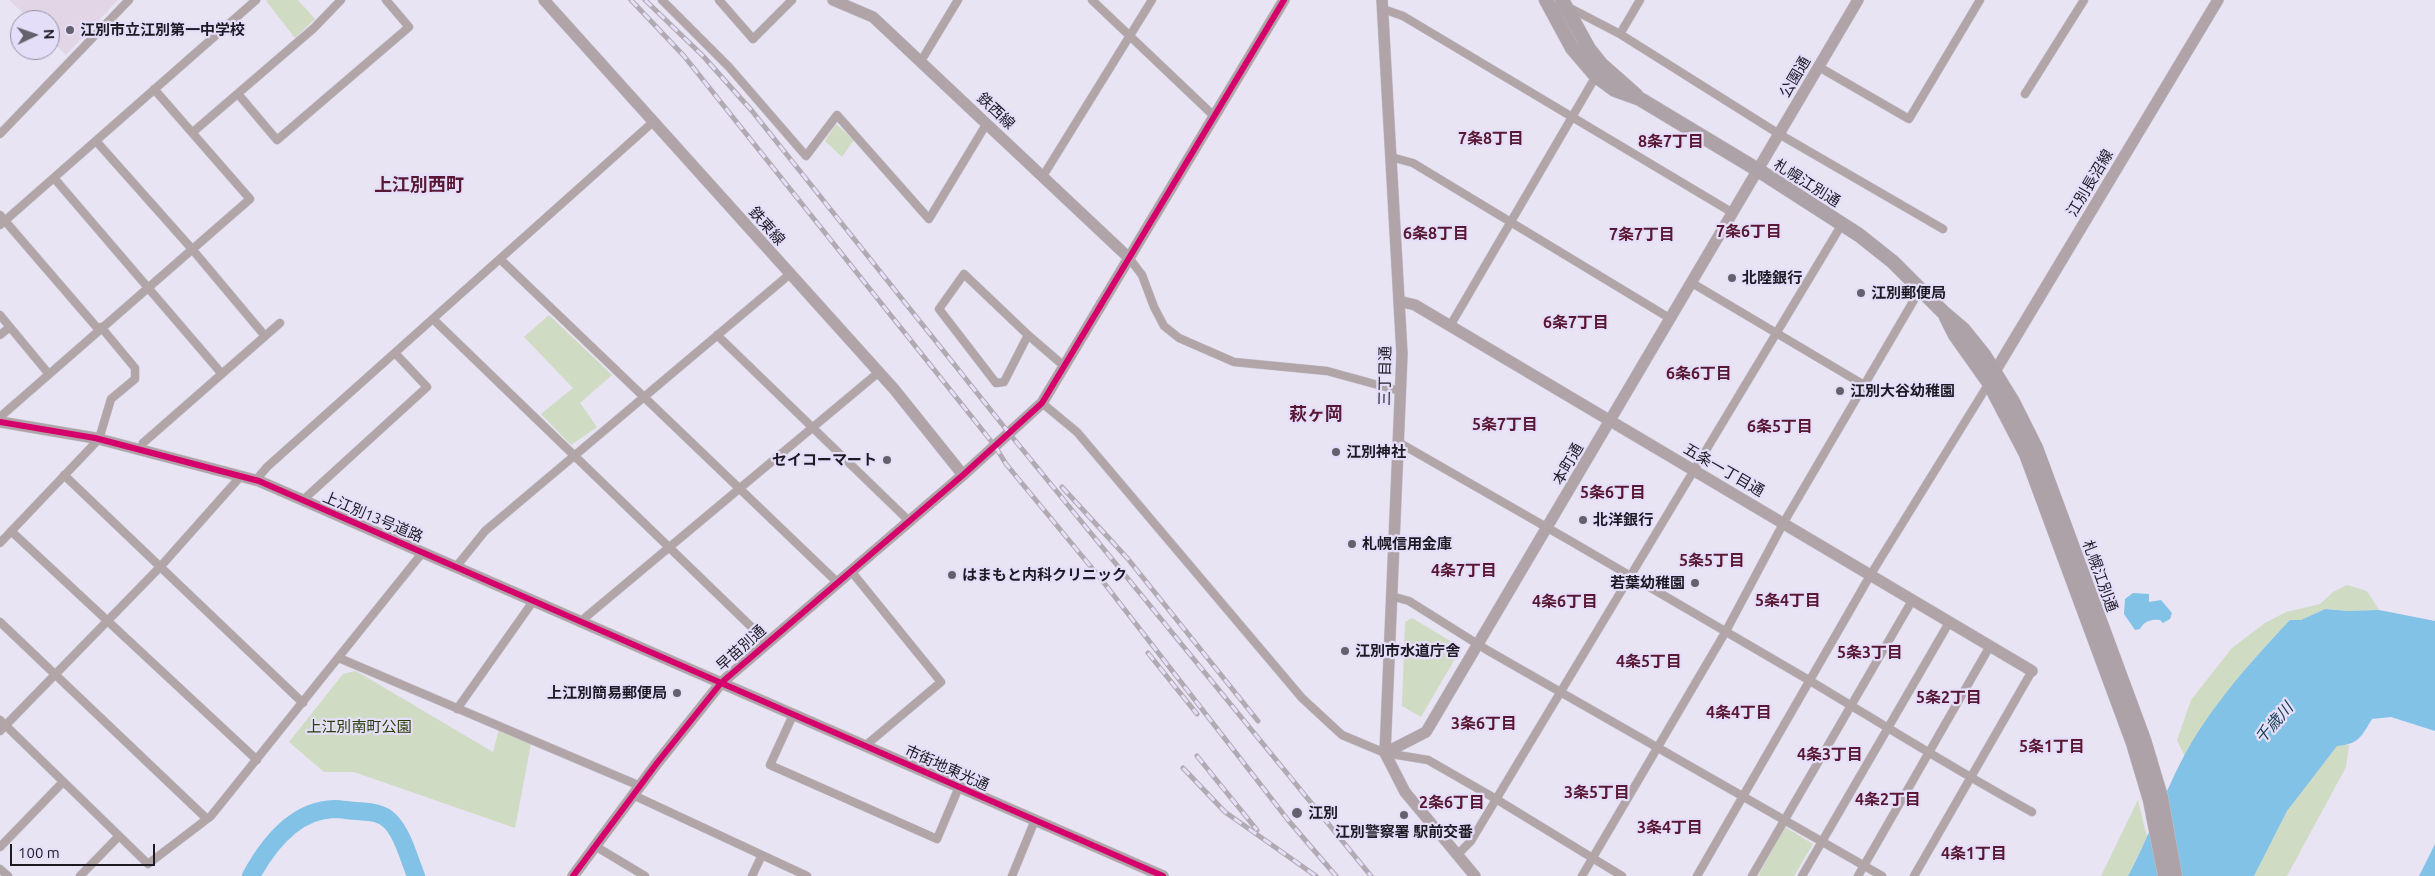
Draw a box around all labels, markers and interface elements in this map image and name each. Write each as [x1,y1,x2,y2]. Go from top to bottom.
north arrow [10,10,60,60]
place label: 江別市立江別第一中学校 [80,21,245,39]
marker: 江別市立江別第一中学校 [64,24,76,36]
text: N [41,29,57,40]
street label: 公園通 [1776,53,1814,101]
street label: 鉄西線 [973,89,1019,133]
district label: 7条8丁目 [1458,129,1524,149]
district label: 8条7丁目 [1638,132,1704,152]
street label: 江別長沼線 [2063,146,2117,220]
street label: 札幌江別通 [1770,155,1844,211]
district label: 上江別西町 [374,174,464,196]
street label: 鉄東線 [745,203,789,249]
district label: 7条6丁目 [1716,222,1782,242]
district label: 6条8丁目 [1403,224,1469,244]
district label: 7条7丁目 [1609,225,1675,245]
place label: 北陸銀行 [1742,269,1802,287]
marker: 北陸銀行 [1726,272,1738,284]
place label: 江別郵便局 [1871,284,1946,302]
marker: 江別郵便局 [1855,287,1867,299]
district label: 6条7丁目 [1543,313,1609,333]
street label: 三丁目通 [1375,346,1395,406]
district label: 6条6丁目 [1666,364,1732,384]
place label: 江別大谷幼稚園 [1850,382,1955,400]
marker: 江別大谷幼稚園 [1834,385,1846,397]
district label: 萩ヶ岡 [1289,403,1343,425]
district label: 5条7丁目 [1472,415,1538,435]
district label: 6条5丁目 [1747,417,1813,437]
street label: 本町通 [1549,440,1587,488]
street label: 五条一丁目通 [1681,440,1767,500]
place label: 江別神社 [1346,443,1406,461]
marker: 江別神社 [1330,446,1342,458]
place label: セイコーマート [772,451,877,469]
marker: セイコーマート [881,454,893,466]
district label: 5条6丁目 [1580,483,1646,503]
street label: 上江別13号道路 [320,488,426,546]
place label: 北洋銀行 [1593,511,1653,529]
marker: 北洋銀行 [1577,514,1589,526]
place label: 札幌信用金庫 [1362,535,1452,553]
marker: 札幌信用金庫 [1346,538,1358,550]
street label: 札幌江別通 [2079,538,2121,614]
district label: 5条5丁目 [1679,551,1745,571]
district label: 4条7丁目 [1431,561,1497,581]
place label: はまもと内科クリニック [962,566,1127,584]
marker: はまもと内科クリニック [946,569,958,581]
place label: 若葉幼稚園 [1610,574,1685,592]
marker: 若葉幼稚園 [1689,577,1701,589]
district label: 5条4丁目 [1755,591,1821,611]
district label: 4条6丁目 [1532,592,1598,612]
street label: 早苗別通 [713,621,769,675]
place label: 江別市水道庁舎 [1355,642,1460,660]
district label: 5条3丁目 [1837,643,1903,663]
marker: 江別市水道庁舎 [1339,645,1351,657]
district label: 4条5丁目 [1616,652,1682,672]
place label: 上江別簡易郵便局 [547,684,667,702]
marker: 上江別簡易郵便局 [671,687,683,699]
district label: 5条2丁目 [1916,688,1982,708]
water label: 千歳川 [2251,699,2297,747]
district label: 4条4丁目 [1706,703,1772,723]
district label: 3条6丁目 [1451,714,1517,734]
park label: 上江別南町公園 [307,718,411,736]
district label: 5条1丁目 [2019,737,2085,757]
street label: 市街地東光通 [902,741,992,795]
district label: 4条3丁目 [1797,745,1863,765]
district label: 3条5丁目 [1564,783,1630,803]
district label: 4条2丁目 [1855,790,1921,810]
district label: 2条6丁目 [1419,793,1485,813]
place label: 江別 [1308,804,1338,822]
marker: 江別 [1290,806,1304,820]
marker: 江別警察署 駅前交番 [1398,809,1410,821]
district label: 3条4丁目 [1637,818,1703,838]
place label: 江別警察署 駅前交番 [1335,823,1473,841]
scale bar [12,834,158,866]
text: 100 m [18,844,60,861]
district label: 4条1丁目 [1941,844,2007,864]

